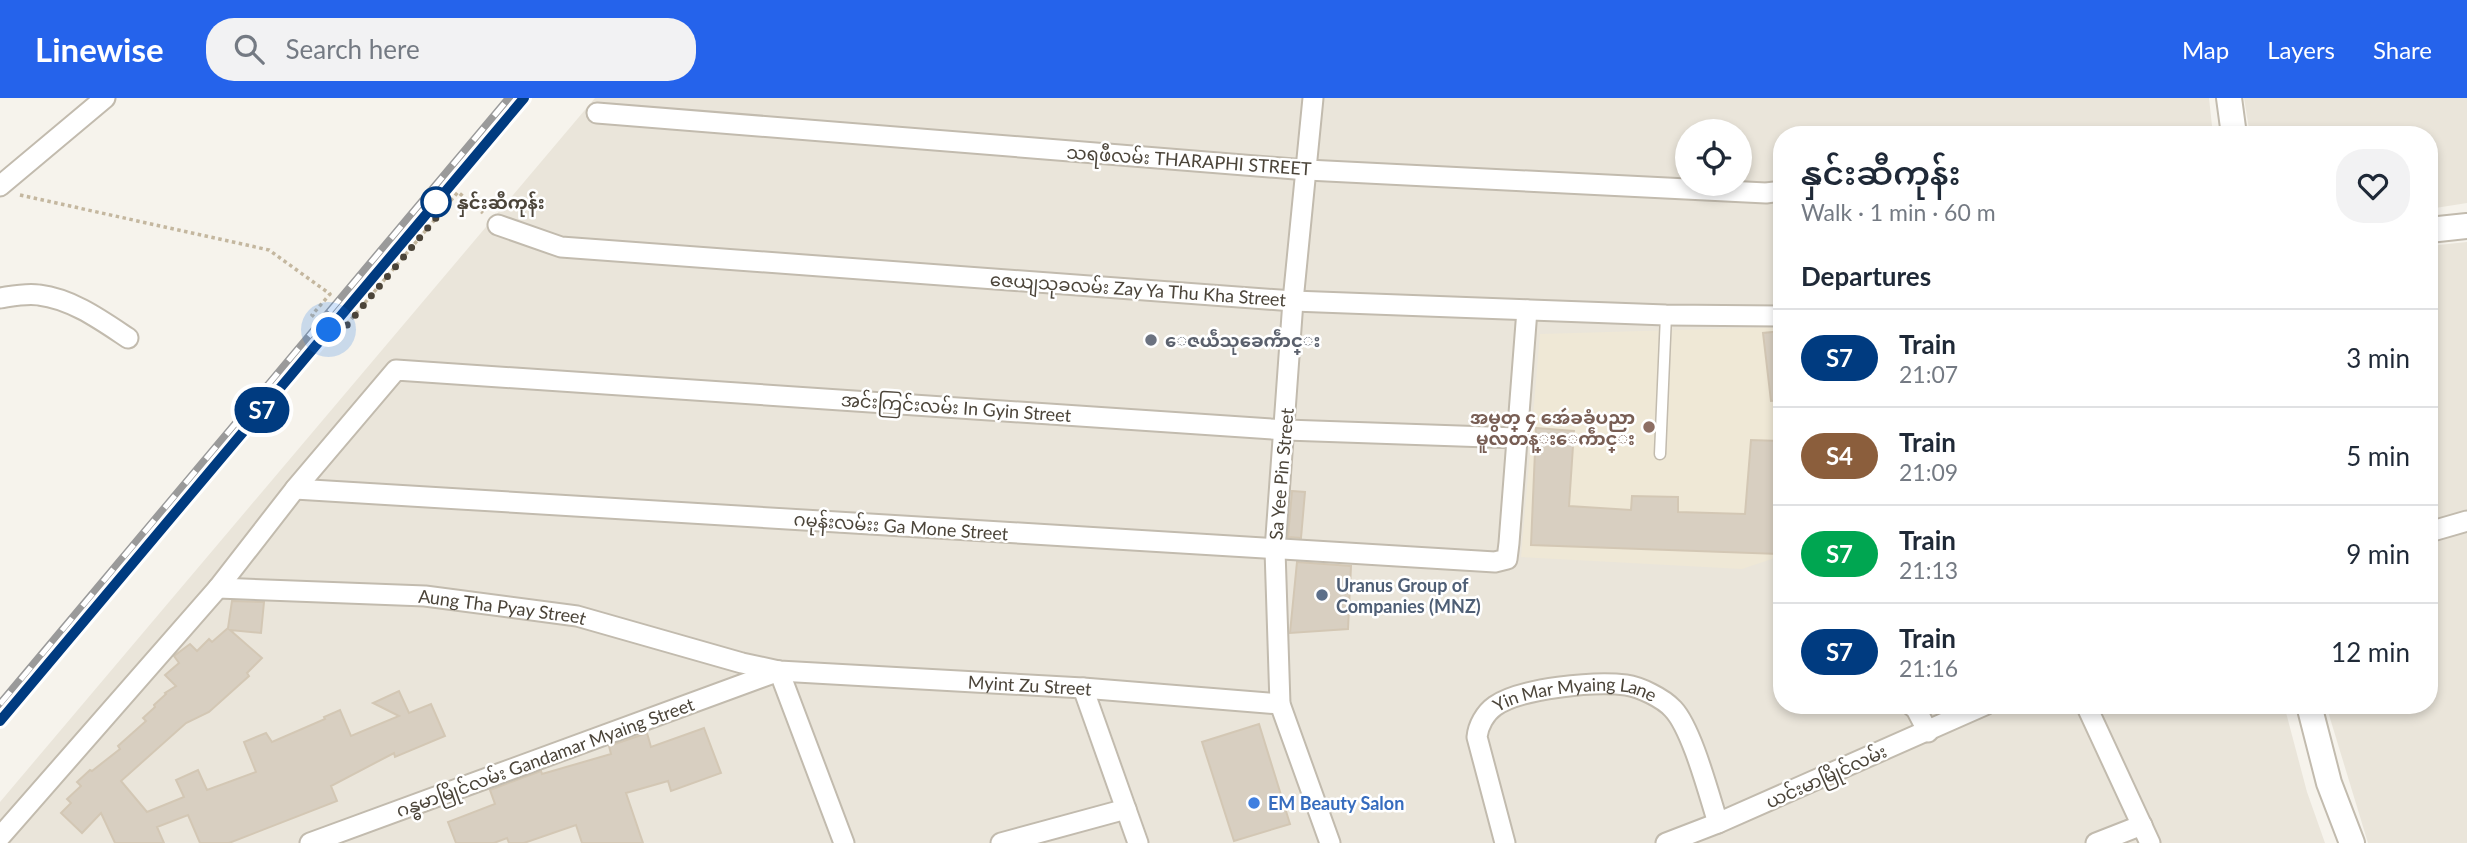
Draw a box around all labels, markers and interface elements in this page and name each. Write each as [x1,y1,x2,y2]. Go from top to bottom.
search box [206,18,696,81]
text: Linewise [35,29,164,69]
icon: search [230,30,268,68]
text: Search here [286,33,420,65]
text: Map [2182,35,2229,64]
text: Layers [2267,35,2335,64]
text: Share [2373,35,2432,64]
map controls [1675,119,1752,196]
button: locate [1675,119,1752,196]
street label: သရဖီလမ်း THARAPHI STREET [1065,138,1313,185]
button: heart [2336,149,2410,223]
text: နှင်းဆီကုန်း [1801,152,1961,192]
marker: နှင်းဆီကုန်း [421,187,451,217]
place label: နှင်းဆီကုန်း [457,191,545,217]
text: Walk · 1 min · 60 m [1801,198,1996,226]
text: Departures [1801,260,1931,292]
street label: ဇေယျသုခလမ်း Zay Ya Thu Kha Street [989,267,1287,315]
your location [311,312,346,347]
text: Train [1899,328,1956,360]
place label: ေဇယဵသုခေကဵာင္း [1165,329,1320,355]
marker: ေဇယဵသုခေကဵာင္း [1143,332,1159,348]
text: 3 min [2346,342,2410,374]
text: S7 [1826,343,1853,372]
text: 21:07 [1899,360,1958,388]
line badge: S7 [230,387,294,433]
street label: အင်းကြင်းလမ်း In Gyin Street [840,387,1072,431]
text: S7 [248,395,276,424]
place label: အမွတ္ ၄ အေဴခခံပညာ မူလတန္းေကဵာင္း [1470,406,1635,453]
street label: Sa Yee Pin Street [1264,407,1298,541]
marker: အမွတ္ ၄ အေဴခခံပညာ မူလတန္းေကဵာင္း [1641,419,1657,435]
text: Train [1899,426,1956,458]
text: 5 min [2346,440,2410,472]
text: S4 [1826,441,1853,470]
text: 21:09 [1899,458,1958,486]
street label: ဂမုန်းလမ်းး Ga Mone Street [793,507,1010,549]
text: Train [1899,524,1956,556]
text: 9 min [2346,538,2410,570]
text: S7 [1826,539,1853,568]
text: 21:13 [1899,556,1958,584]
place label: Uranus Group of Companies (MNZ) [1336,574,1481,617]
street label: Aung Tha Pyay Street [418,585,589,629]
marker: Uranus Group of Companies (MNZ) [1314,587,1330,603]
text: Train [1899,622,1956,654]
text: 12 min [2331,636,2410,668]
text: S7 [1826,637,1853,666]
text: 21:16 [1899,654,1958,682]
street label: Myint Zu Street [967,671,1093,700]
street label: Yin Mar Myaing Lane [1489,673,1661,716]
street label: ဂန္ဓမာမြိုင်လမ်း Gandamar Myaing Street [392,691,699,826]
street label: ယင်းမာမြိုင်လမ်း [1761,738,1892,817]
place label: EM Beauty Salon [1268,792,1404,814]
marker: EM Beauty Salon [1246,795,1262,811]

